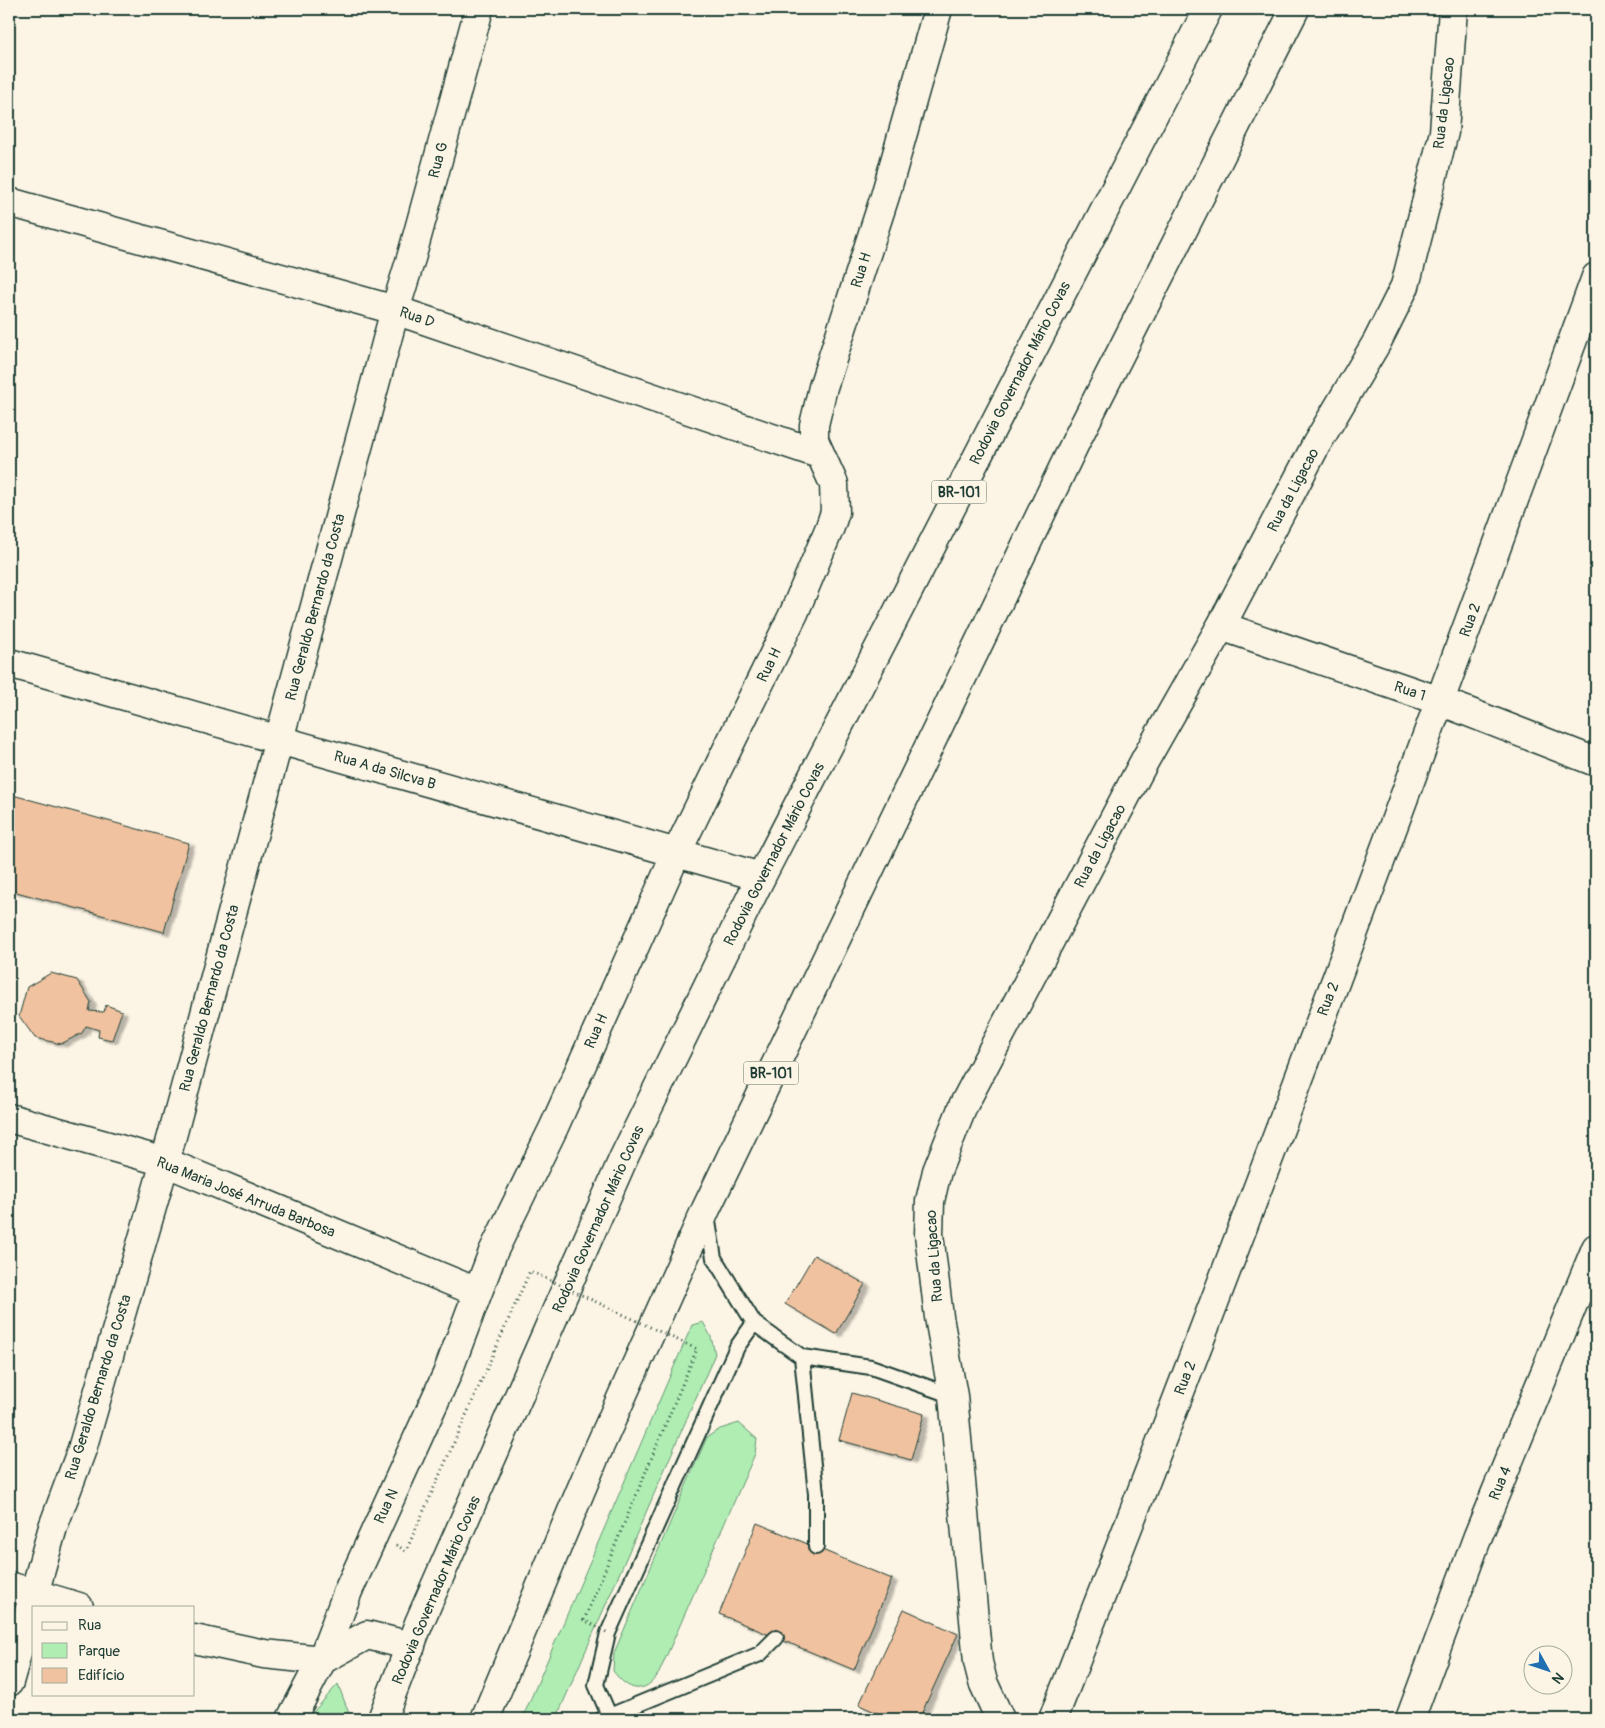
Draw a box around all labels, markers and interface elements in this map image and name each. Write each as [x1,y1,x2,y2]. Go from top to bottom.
street label: Rua da Ligacao [1429,56,1460,150]
street label: Rua G [425,140,452,180]
street label: Rua H [847,250,876,290]
street label: Rodovia Governador Mário Covas [966,278,1075,468]
street label: Rua D [397,303,437,332]
street label: Rua da Ligacao [1263,445,1324,535]
road number: BR-101 [932,481,986,504]
street label: Rua Geraldo Bernardo da Costa [281,512,350,703]
street label: Rua 2 [1456,601,1485,640]
street label: Rua H [753,645,786,686]
street label: Rua 1 [1391,677,1428,706]
street label: Rua A da Silcva B [332,747,438,794]
street label: Rodovia Governador Mário Covas [720,759,829,949]
street label: Rua da Ligacao [1070,801,1131,891]
street label: Rua Geraldo Bernardo da Costa [175,903,244,1094]
street label: Rua 2 [1313,980,1344,1019]
street label: Rua H [580,1011,612,1051]
road number: BR-101 [744,1062,798,1084]
street label: Rodovia Governador Mário Covas [548,1122,649,1316]
street label: Rua Maria José Arruda Barbosa [154,1153,338,1242]
street label: Rua da Ligacao [922,1209,947,1303]
street label: Rua Geraldo Bernardo da Costa [61,1292,136,1482]
street label: Rua 2 [1170,1359,1201,1398]
street label: Rua 4 [1485,1463,1516,1503]
street label: Rua N [370,1486,403,1527]
street label: Rodovia Governador Mário Covas [388,1493,485,1687]
legend [32,1606,195,1696]
text: Rua [78,1616,101,1635]
text: Parque [78,1642,121,1661]
north arrow [1522,1646,1572,1696]
text: Edifício [78,1666,124,1685]
text: N [1548,1669,1567,1687]

